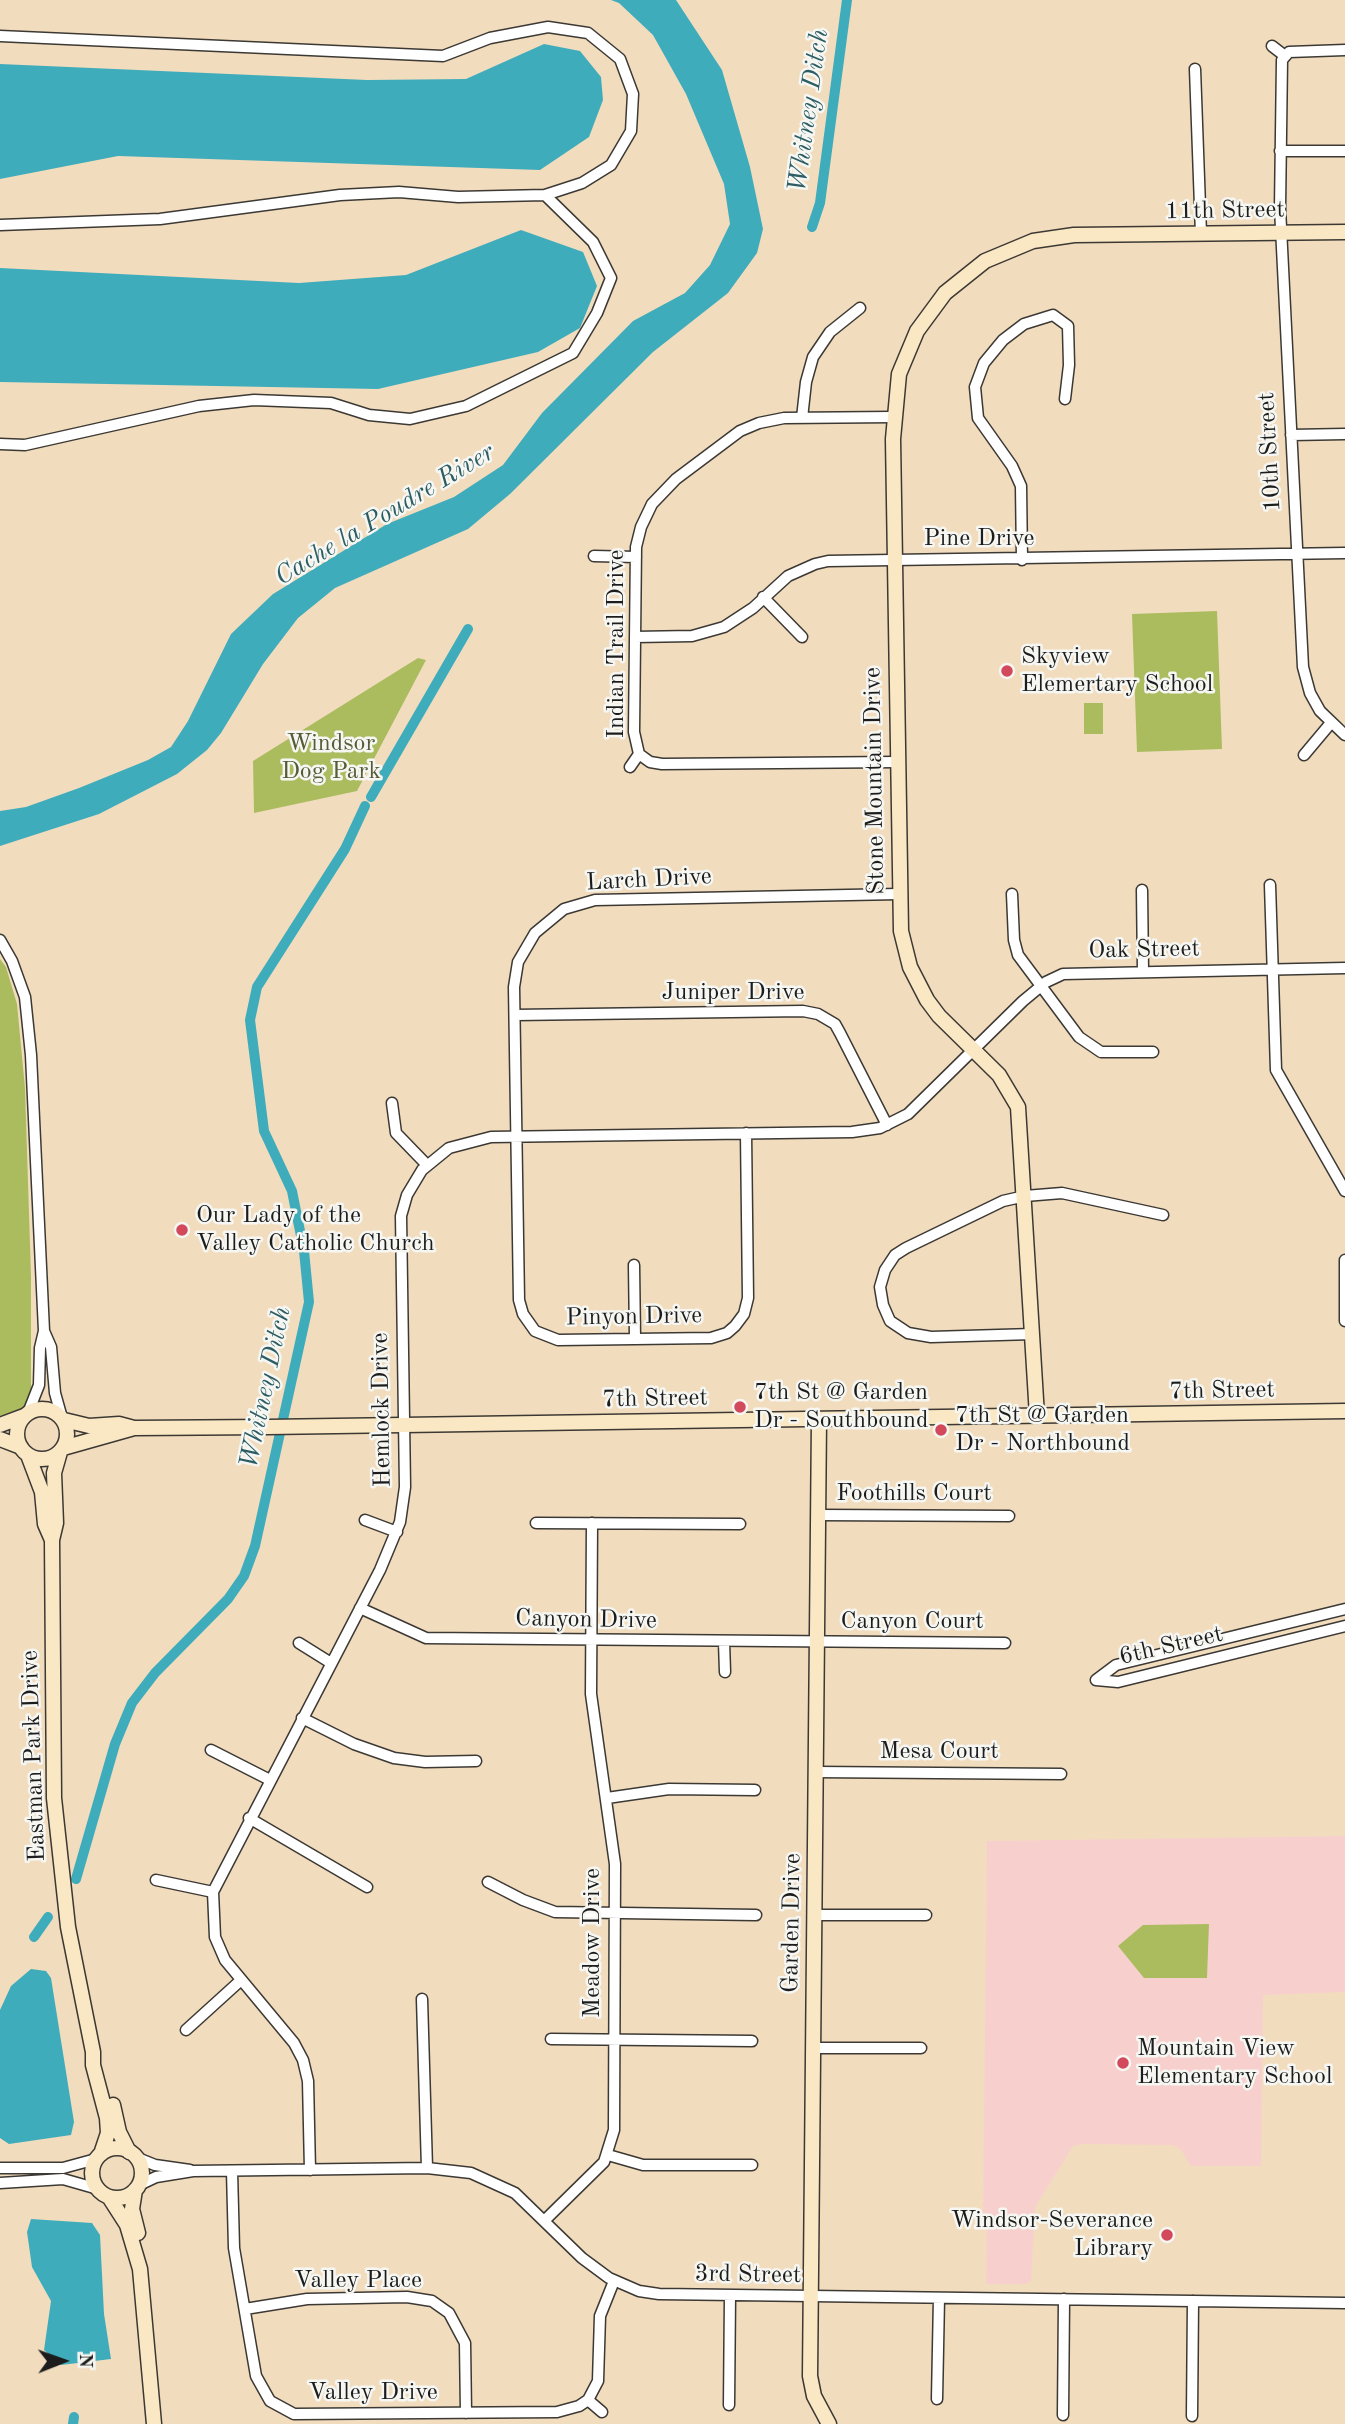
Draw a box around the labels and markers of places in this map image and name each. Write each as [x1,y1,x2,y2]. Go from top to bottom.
place label: Skyview Elemertary School [1021,643,1213,699]
marker: Skyview Elemertary School [999,663,1015,679]
place label: Our Lady of the Valley Catholic Church [196,1202,435,1258]
marker: Our Lady of the Valley Catholic Church [174,1222,190,1238]
place label: 7th St @ Garden Dr - Southbound [754,1379,928,1435]
marker: 7th St @ Garden Dr - Southbound [732,1399,748,1415]
place label: 7th St @ Garden Dr - Northbound [955,1402,1130,1458]
marker: 7th St @ Garden Dr - Northbound [933,1422,949,1438]
place label: Mountain View Elementary School [1137,2035,1332,2091]
marker: Mountain View Elementary School [1115,2055,1131,2071]
place label: Windsor-Severance Library [951,2207,1153,2263]
marker: Windsor-Severance Library [1159,2227,1175,2243]

